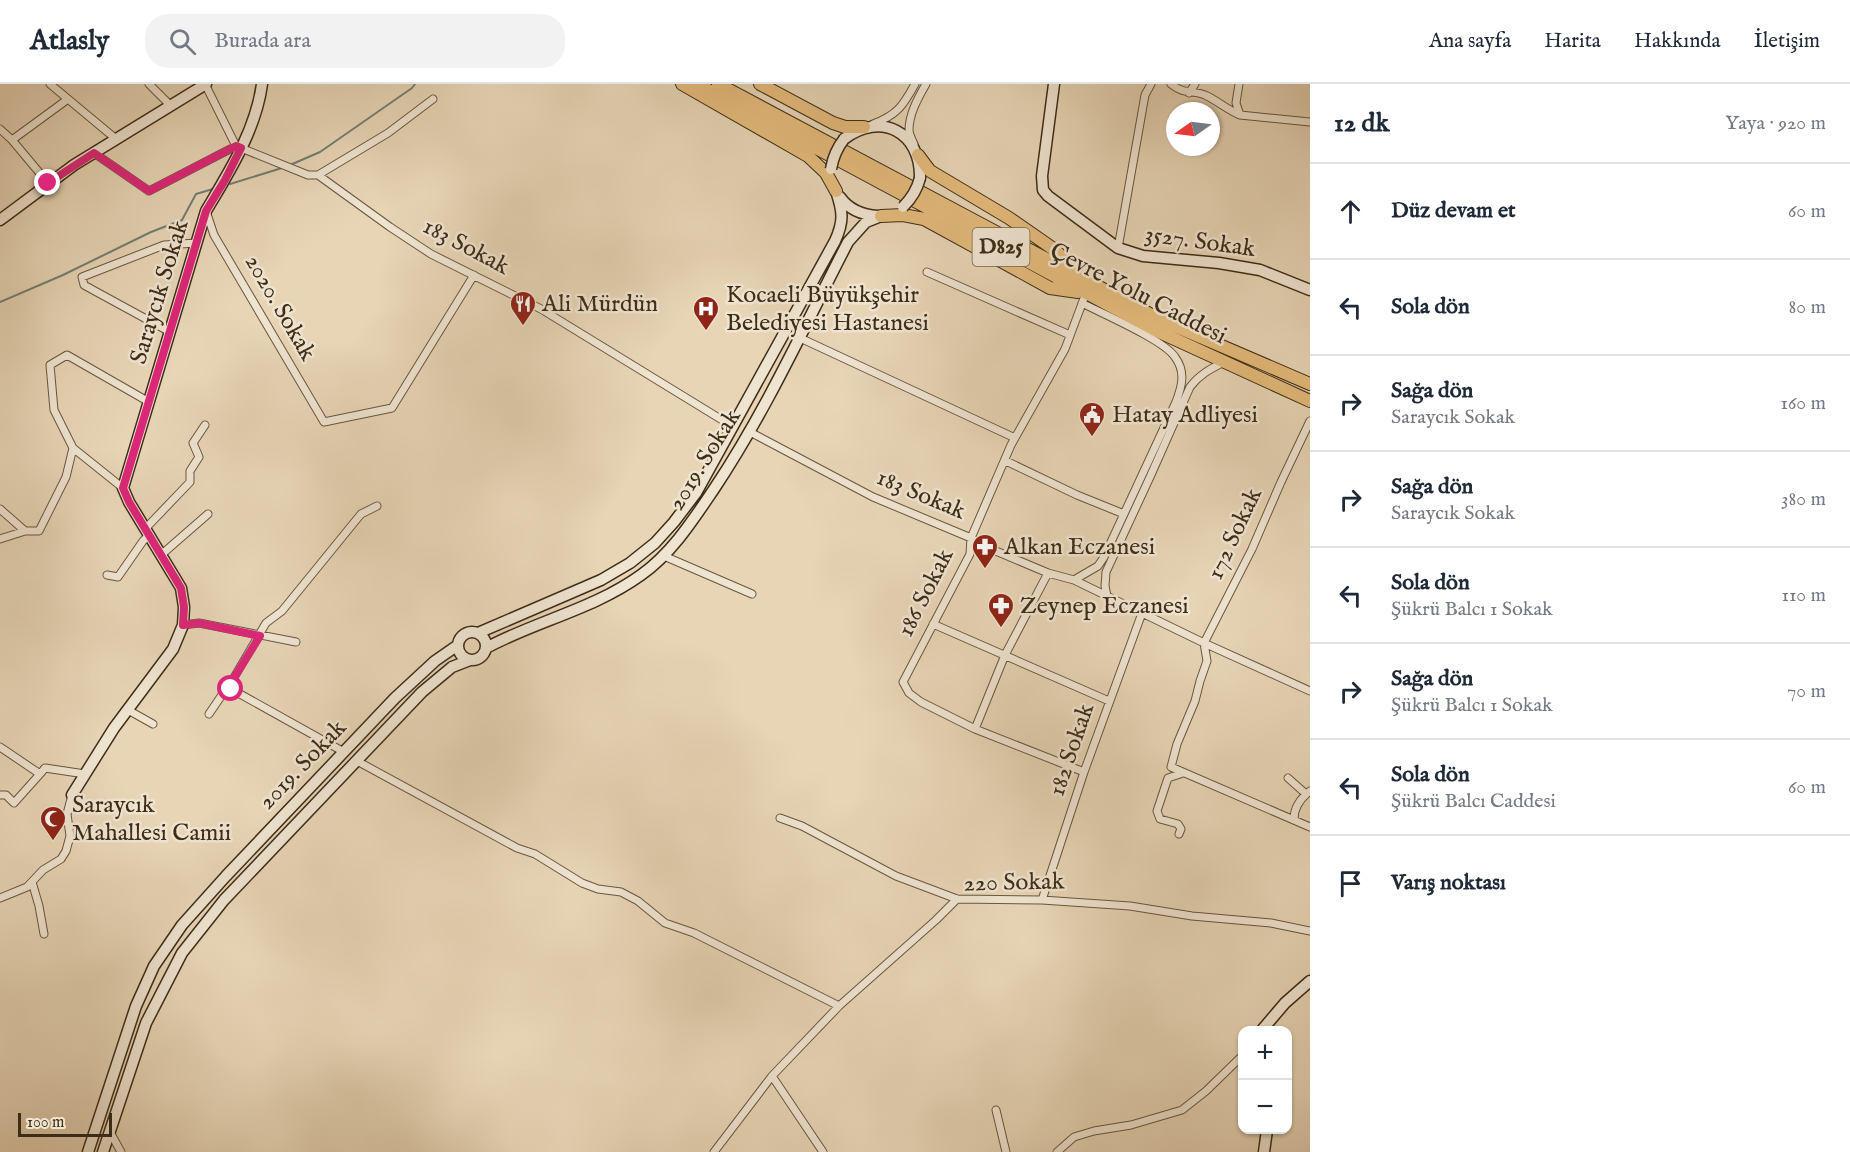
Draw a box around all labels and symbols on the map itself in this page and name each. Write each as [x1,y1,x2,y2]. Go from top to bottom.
north arrow [1166,102,1220,156]
route end [34,169,60,195]
street label: 183 Sokak [417,211,515,283]
street label: Saraycık Sokak [123,216,197,368]
street label: 3527. Sokak [1143,219,1257,265]
road number: D825 [972,228,1030,266]
street label: Çevre Yolu Caddesi [1044,236,1232,352]
street label: 2020. Sokak [237,249,323,367]
place label: Kocaeli Büyükşehir Belediyesi Hastanesi [726,280,929,339]
restaurant icon: Ali Mürdün [508,289,538,327]
place label: Ali Mürdün [541,289,658,320]
hospital icon: Kocaeli Büyükşehir Belediyesi Hastanesi [691,294,721,332]
public building icon: Hatay Adliyesi [1077,400,1107,438]
place label: Hatay Adliyesi [1112,400,1258,431]
street label: 2019. Sokak [662,403,748,517]
street label: 183 Sokak [872,462,970,528]
street label: 172 Sokak [1200,483,1270,585]
pharmacy icon: Alkan Eczanesi [970,532,1000,570]
place label: Alkan Eczanesi [1003,532,1155,563]
street label: 186 Sokak [891,544,961,642]
pharmacy icon: Zeynep Eczanesi [986,591,1016,629]
place label: Zeynep Eczanesi [1020,591,1189,622]
route start [217,675,243,701]
street label: 182 Sokak [1042,699,1102,800]
street label: 2019. Sokak [252,713,354,817]
place label: Saraycık Mahallesi Camii [72,790,231,849]
mosque icon: Saraycık Mahallesi Camii [38,804,68,842]
street label: 220 Sokak [963,867,1065,899]
scale bar [18,1110,112,1138]

